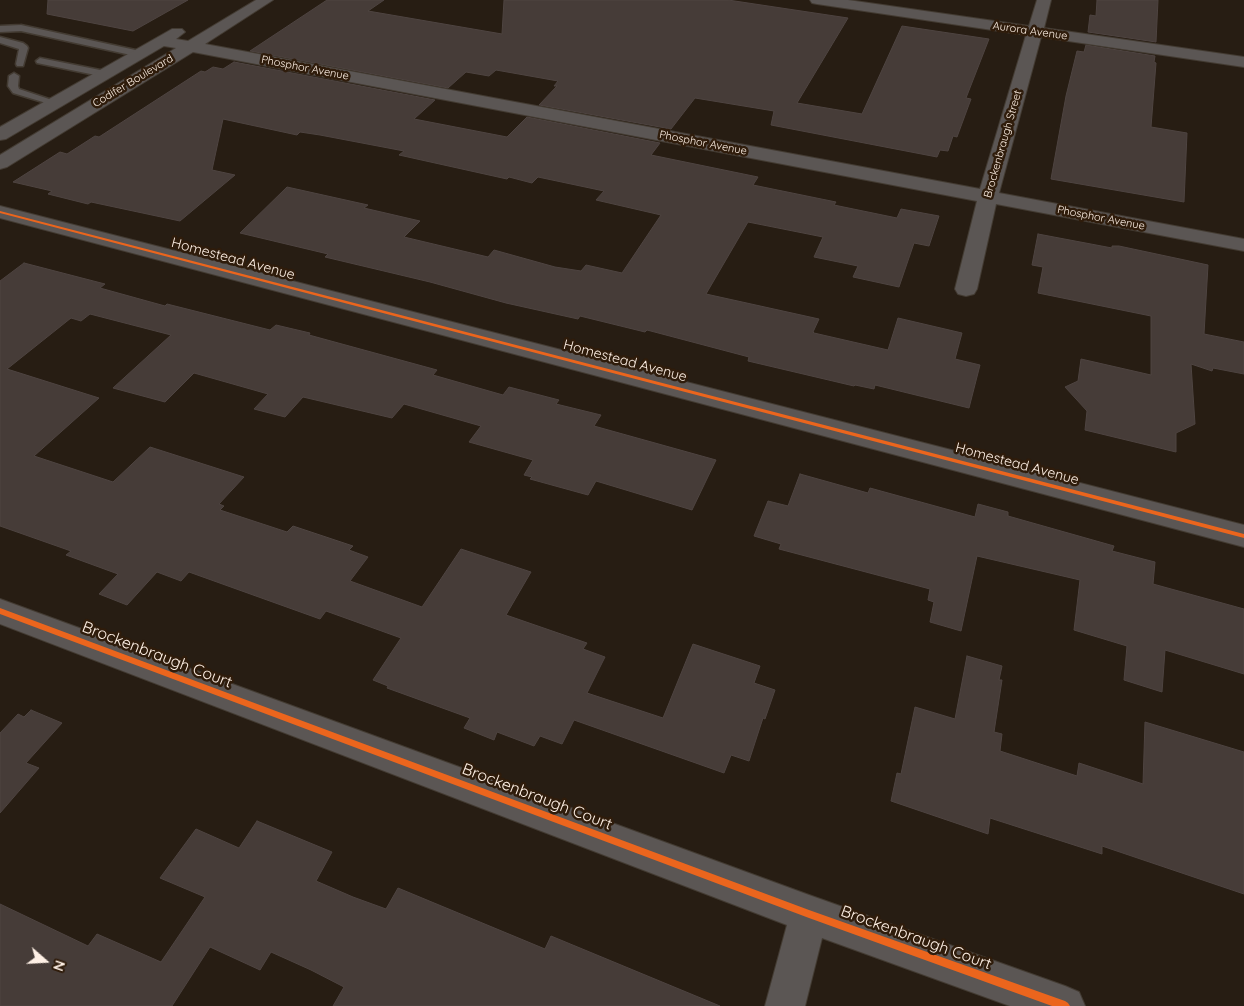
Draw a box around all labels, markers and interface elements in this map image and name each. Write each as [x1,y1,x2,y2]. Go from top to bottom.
street label: Aurora Avenue [992,19,1068,43]
street label: Codifer Boulevard [90,52,176,110]
street label: Phosphor Avenue [260,53,350,83]
street label: Brockenbraugh Street [981,89,1025,199]
street label: Phosphor Avenue [658,128,748,158]
street label: Phosphor Avenue [1056,203,1146,233]
street label: Homestead Avenue [169,234,297,284]
street label: Homestead Avenue [561,336,689,386]
street label: Homestead Avenue [953,439,1081,489]
street label: Brockenbraugh Court [79,618,235,692]
street label: Brockenbraugh Court [459,760,615,834]
street label: Brockenbraugh Court [838,902,994,974]
north arrow [20,936,70,986]
text: N [49,958,69,974]

